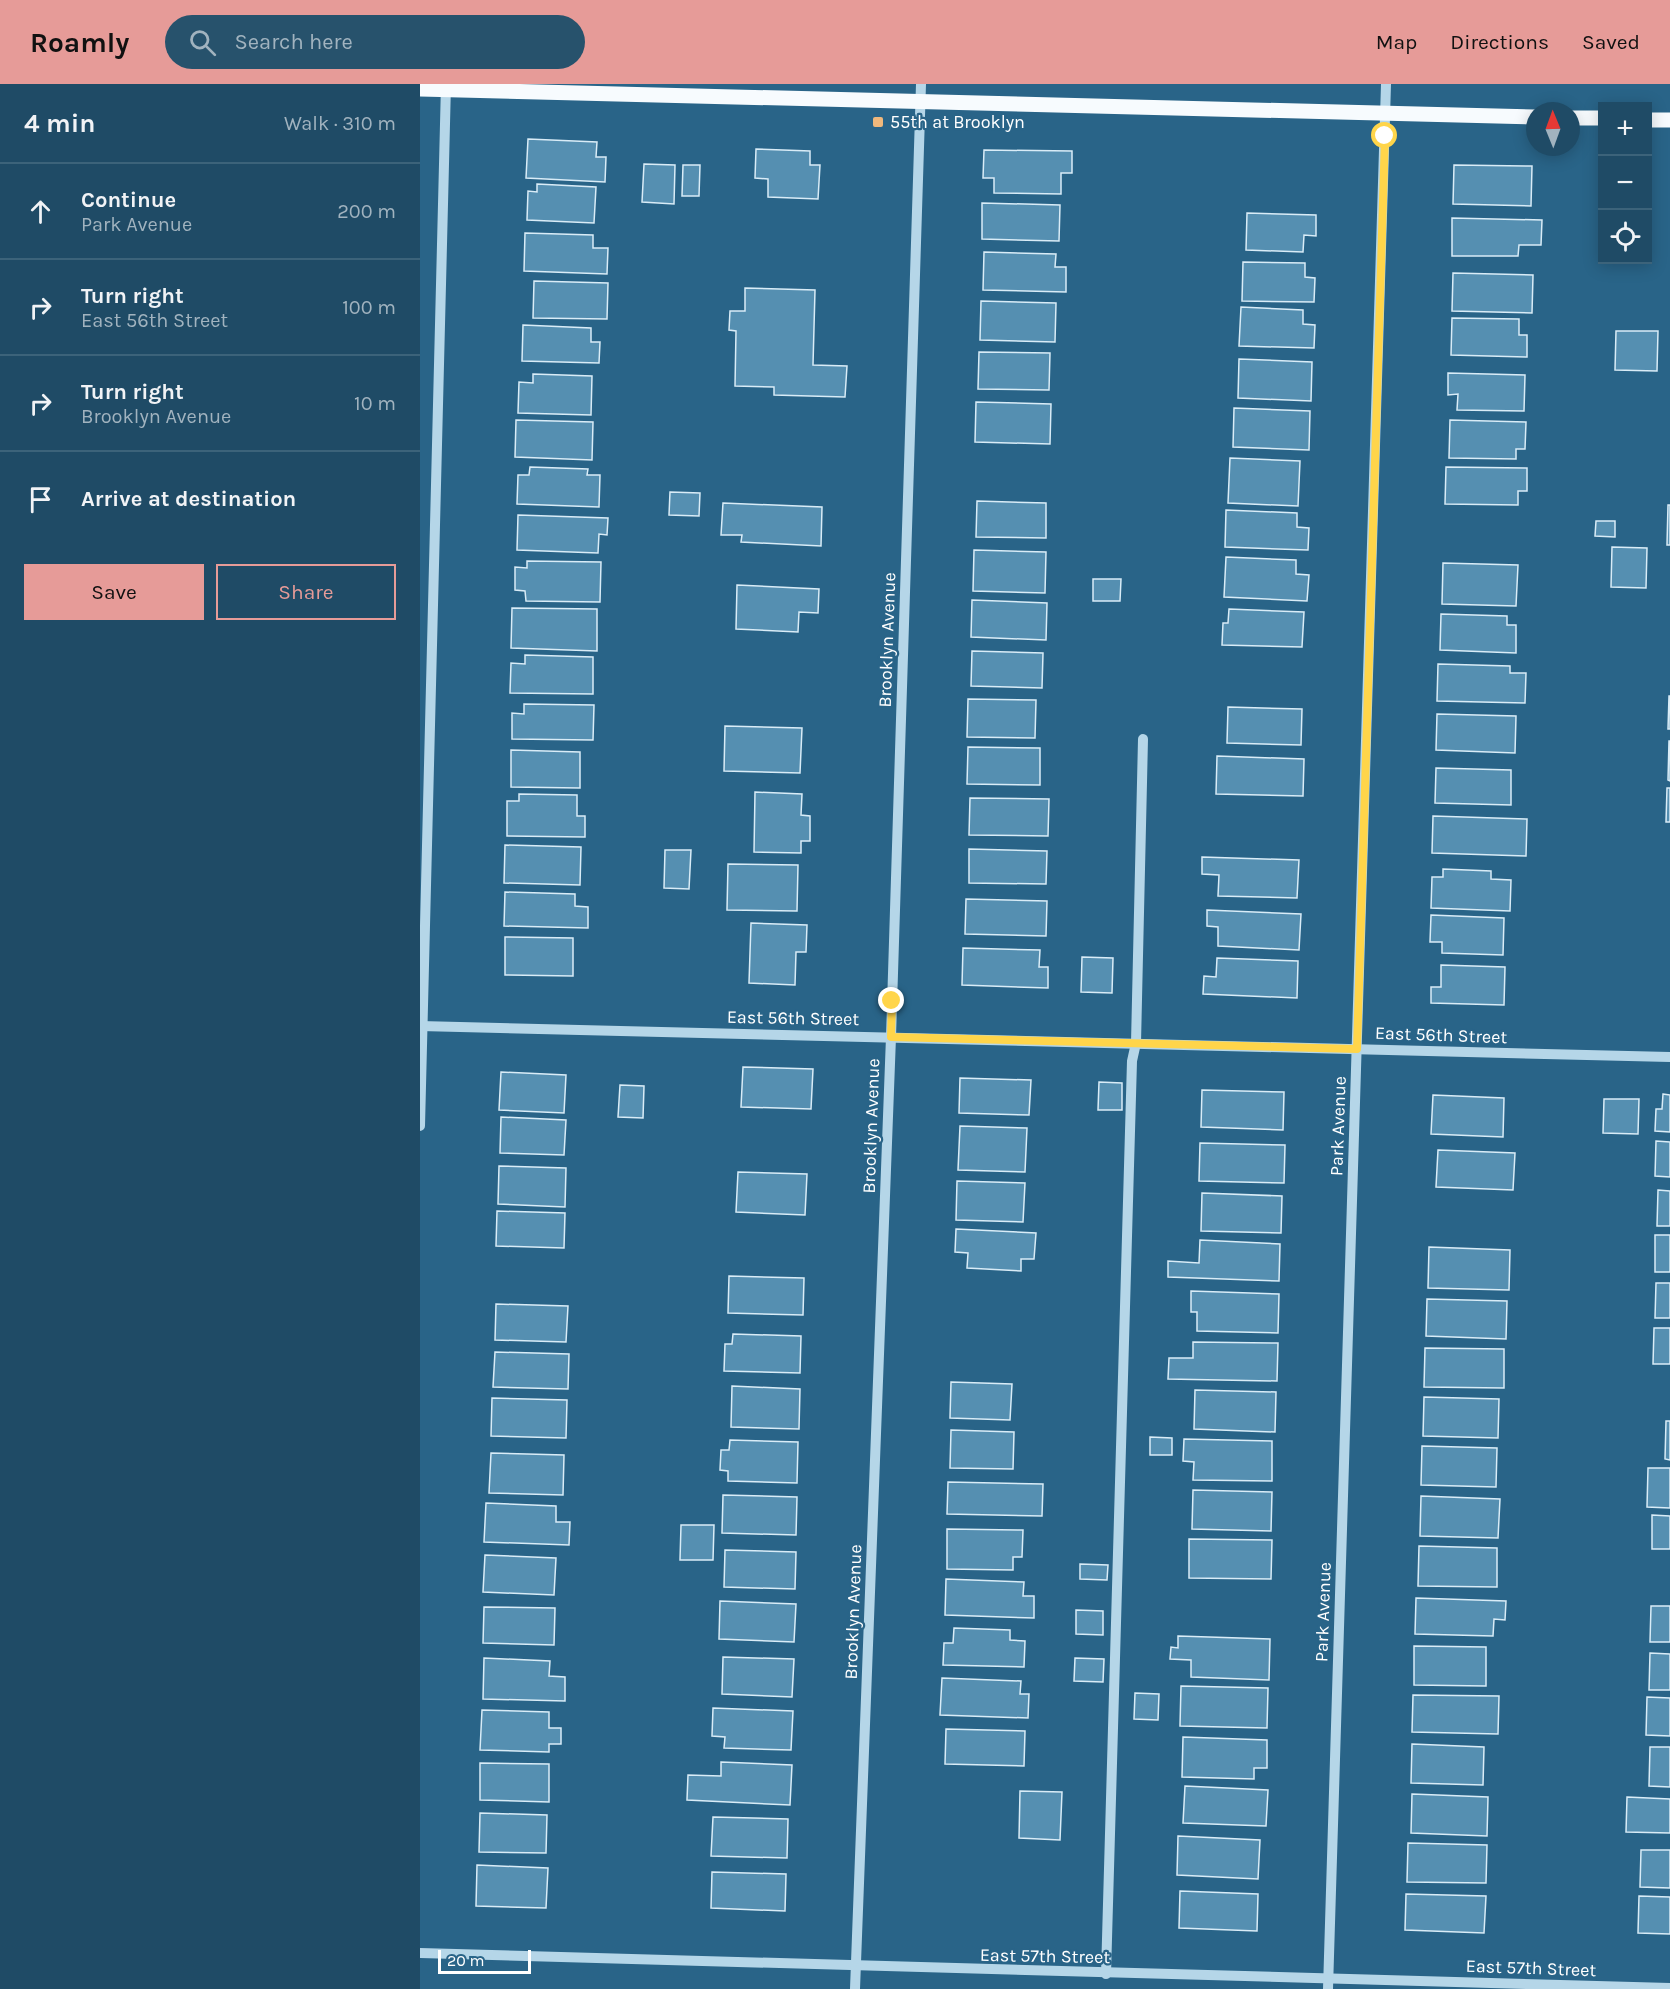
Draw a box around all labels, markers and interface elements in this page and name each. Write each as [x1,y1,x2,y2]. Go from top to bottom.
search box [165,15,585,69]
text: Roamly [30,26,129,59]
icon: search [186,26,219,59]
text: Search here [234,29,353,55]
text: Map [1376,30,1417,54]
text: Directions [1450,30,1549,54]
text: Saved [1582,30,1640,54]
north arrow [1526,102,1580,156]
map controls [1598,102,1652,264]
button: + [1598,102,1652,156]
text: 4 min [24,108,95,139]
place label: 55th at Brooklyn [890,111,1025,133]
text: Walk · 310 m [284,112,396,135]
marker: 55th at Brooklyn [871,115,885,129]
route start [1371,122,1397,148]
button: − [1598,156,1652,210]
text: Continue [81,187,176,213]
icon: ahead [24,195,57,228]
text: 200 m [337,200,396,223]
button: locate [1598,210,1652,264]
text: Park Avenue [81,213,192,236]
text: Turn right [81,283,184,309]
icon: right [24,291,57,324]
text: 100 m [342,296,396,319]
text: East 56th Street [81,309,228,332]
text: Turn right [81,379,184,405]
icon: right [24,387,57,420]
text: 10 m [354,392,396,415]
text: Brooklyn Avenue [81,405,231,428]
icon: arrive [24,483,57,516]
text: Arrive at destination [81,486,296,512]
button: Save [24,564,204,620]
button: Share [216,564,396,620]
street label: Brooklyn Avenue [874,572,900,708]
route end [878,987,904,1013]
street label: East 56th Street [727,1006,860,1030]
street label: East 56th Street [1375,1022,1508,1048]
street label: Brooklyn Avenue [858,1058,884,1194]
street label: Park Avenue [1325,1076,1351,1176]
street label: Brooklyn Avenue [840,1544,866,1680]
street label: Park Avenue [1310,1562,1336,1662]
street label: East 57th Street [980,1944,1111,1968]
scale bar [438,1947,531,1974]
text: 20 m [447,1951,485,1970]
street label: East 57th Street [1465,1955,1597,1981]

